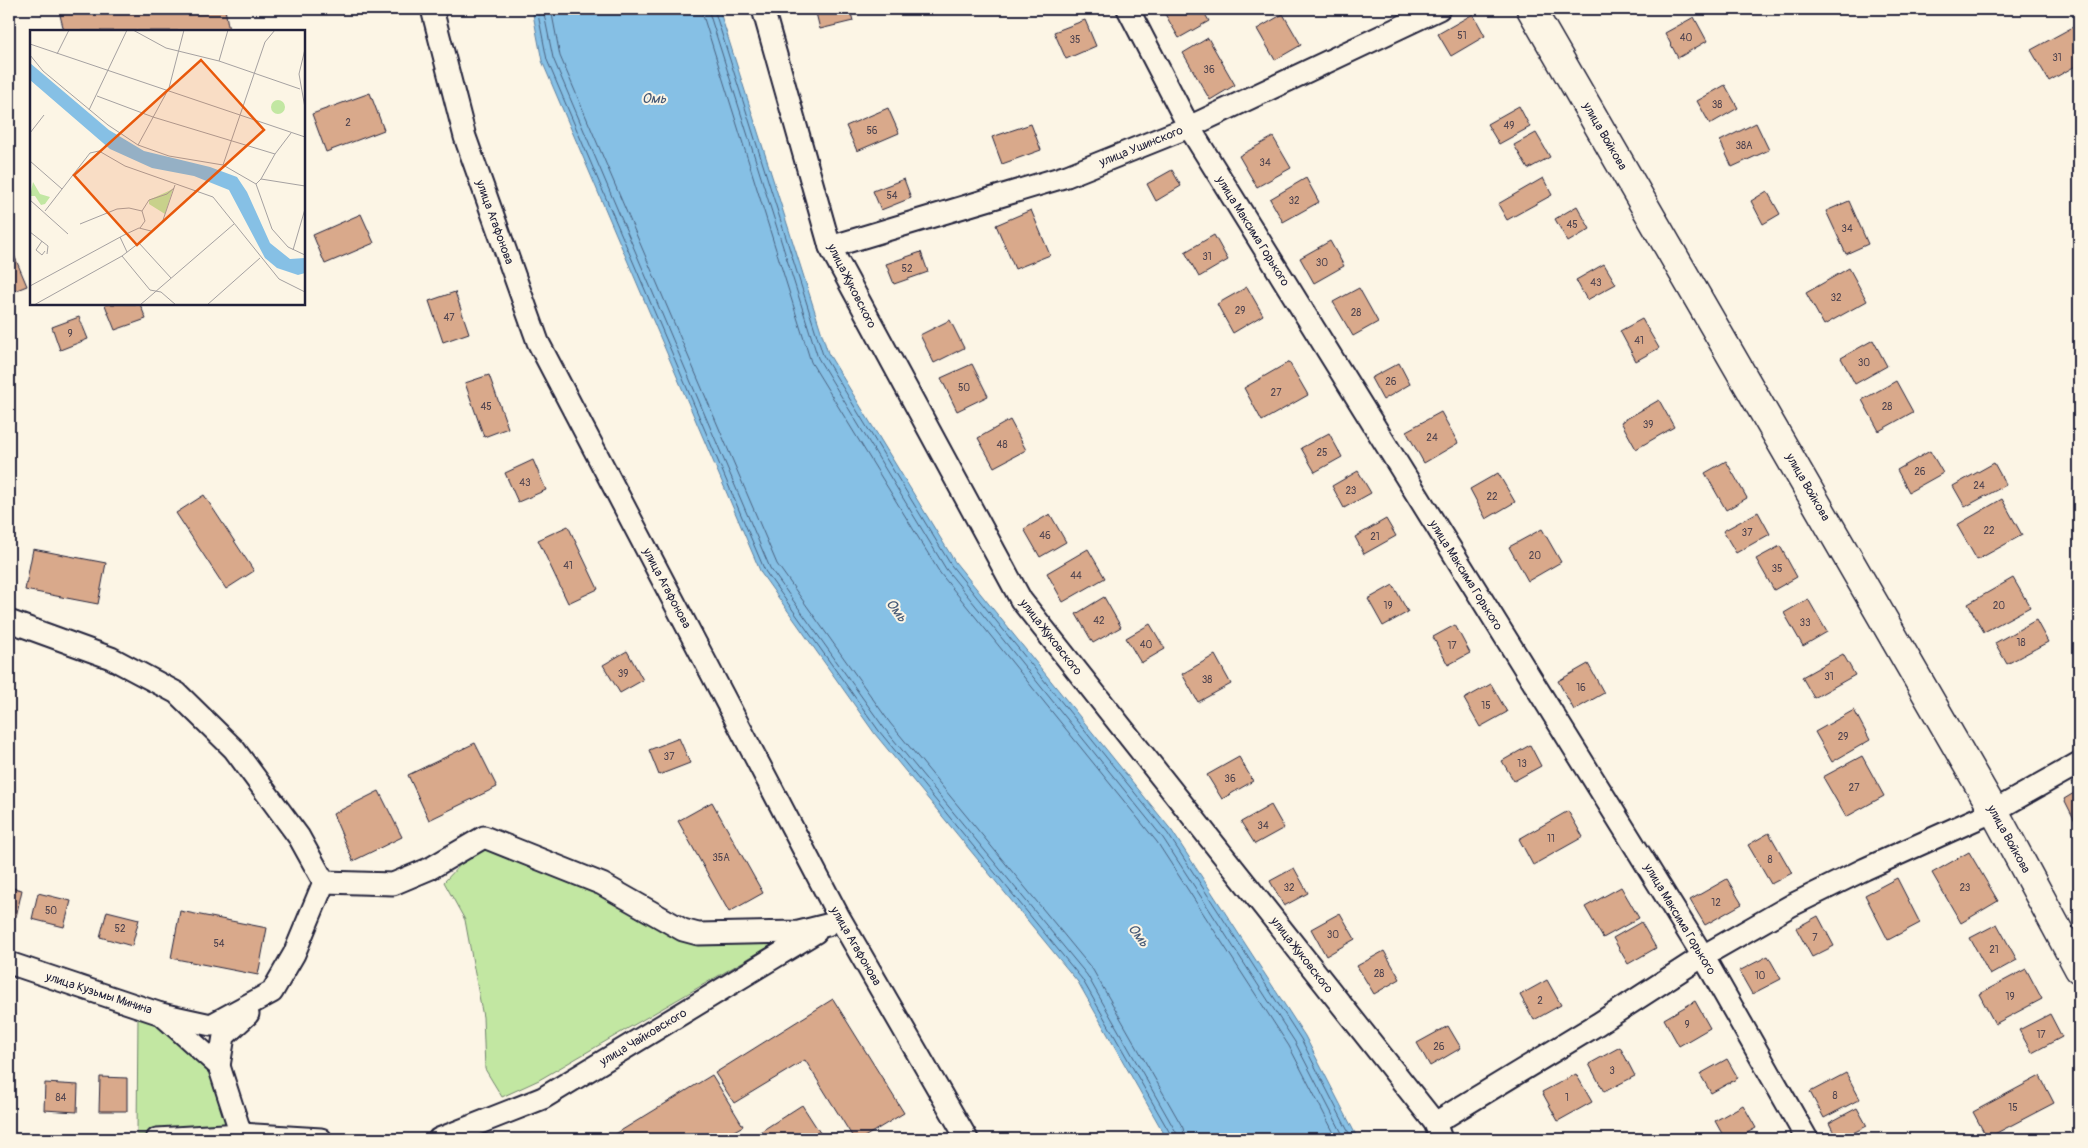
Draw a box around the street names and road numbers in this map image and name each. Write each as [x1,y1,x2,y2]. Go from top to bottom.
street label: улица Войкова [1579,99,1630,173]
street label: улица Ушинского [1096,123,1186,170]
street label: улица Максима Горького [1212,173,1293,290]
street label: улица Агафонова [472,177,517,267]
street label: улица Жуковского [823,241,880,331]
street label: улица Войкова [1782,450,1833,524]
street label: улица Максима Горького [1425,517,1506,634]
street label: улица Агафонова [639,545,694,631]
street label: улица Жуковского [1016,595,1085,679]
street label: улица Войкова [1983,802,2034,876]
street label: улица Максима Горького [1640,860,1719,978]
street label: улица Агафонова [826,903,884,989]
street label: улица Жуковского [1267,913,1336,997]
street label: улица Кузьмы Минина [43,969,154,1018]
street label: улица Чайковского [596,1005,690,1070]

